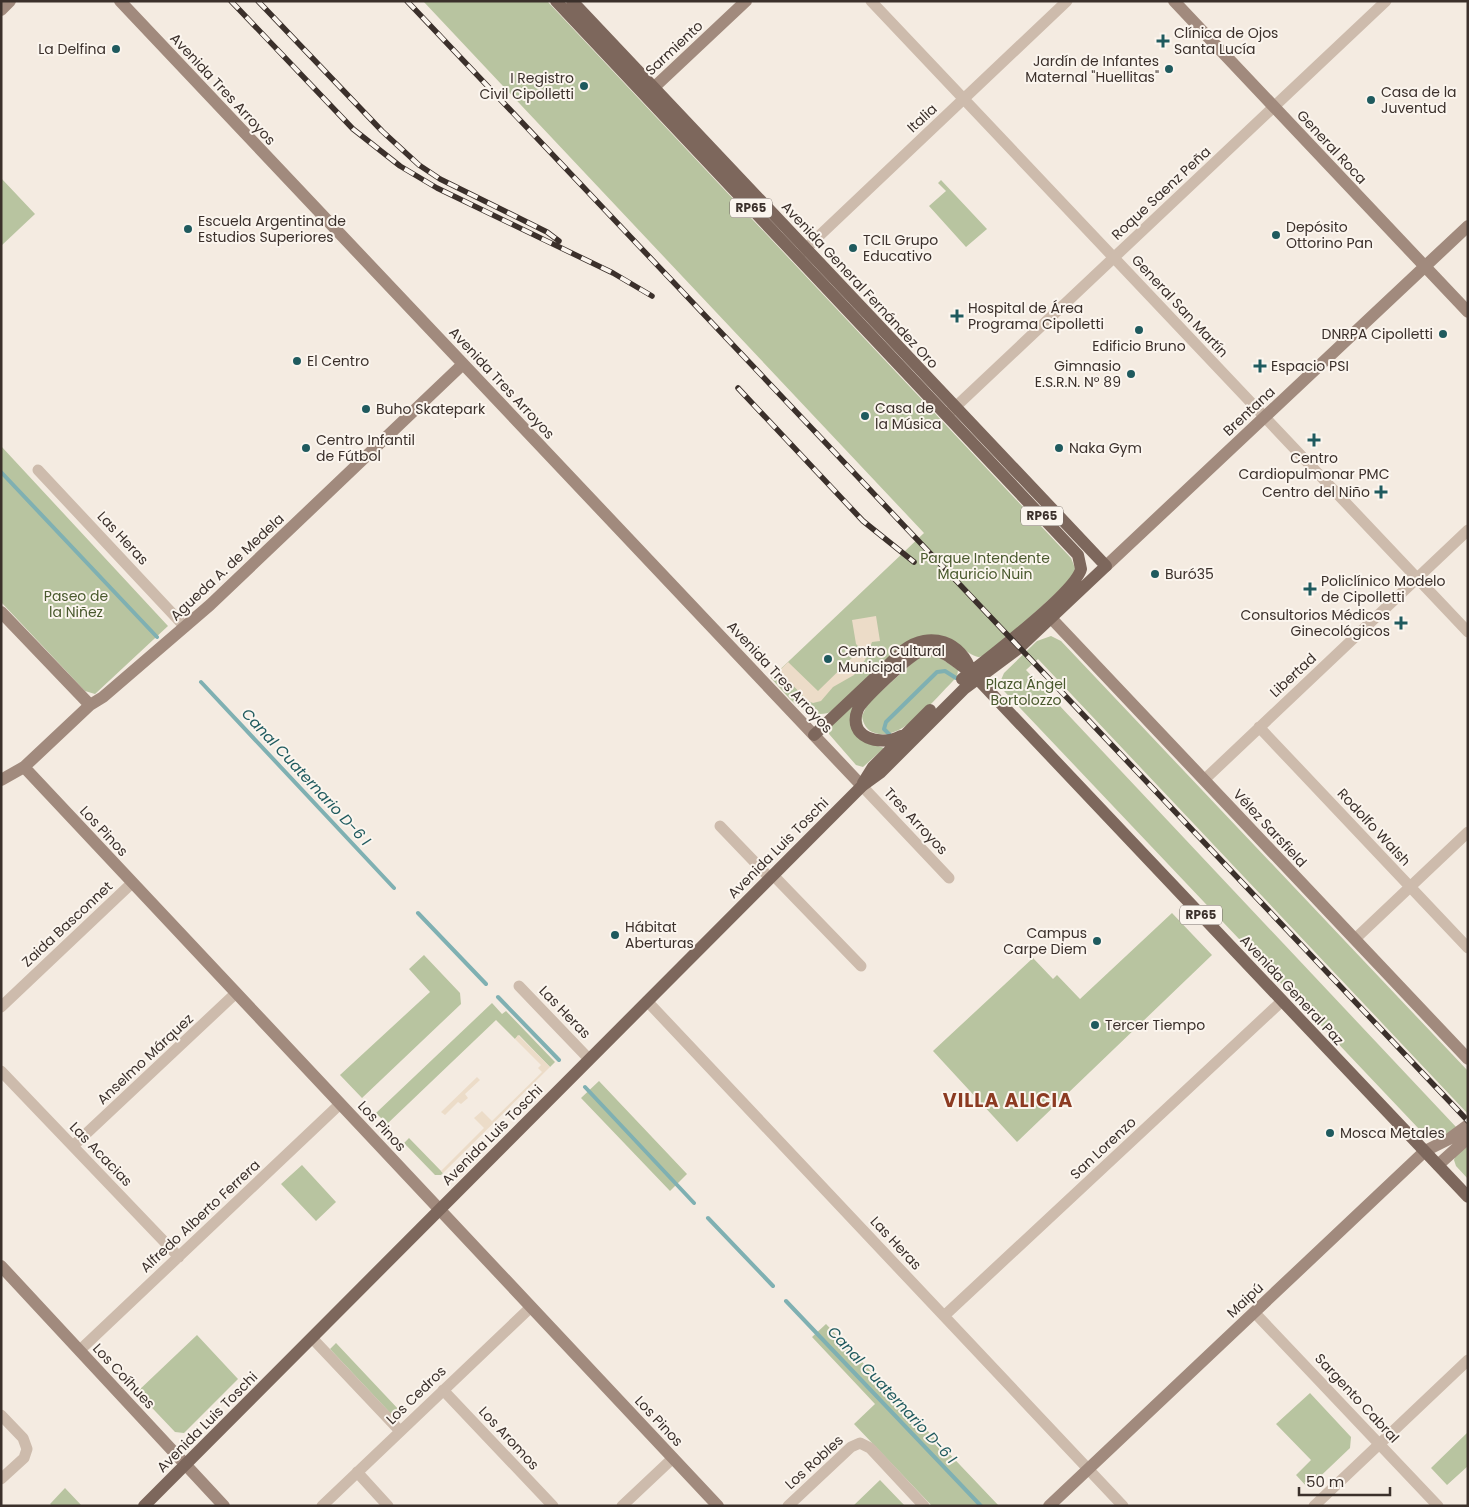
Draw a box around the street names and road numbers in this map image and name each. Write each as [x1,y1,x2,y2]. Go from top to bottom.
street label: Sarmiento [641,16,707,80]
street label: Avenida Tres Arroyos [166,29,280,149]
street label: Italia [903,99,941,137]
street label: General Roca [1292,106,1372,188]
street label: Roque Saenz Peña [1107,142,1215,244]
street label: Avenida General Fernández Oro [777,197,943,373]
road number: RP65 [730,198,772,218]
street label: General San Martín [1127,250,1233,362]
street label: Avenida Tres Arroyos [445,323,559,443]
street label: Brentana [1219,382,1279,440]
road number: RP65 [1021,506,1063,526]
street label: Las Heras [93,507,153,569]
street label: Agueda A. de Medela [166,509,288,625]
street label: Avenida Tres Arroyos [723,617,837,737]
street label: Libertad [1265,648,1321,702]
street label: Tres Arroyos [880,783,952,859]
street label: Rodolfo Walsh [1333,784,1415,870]
street label: Vélez Sarsfield [1229,785,1311,871]
street label: Avenida Luis Toschi [723,793,833,903]
street label: Los Pinos [75,801,133,861]
street label: Zaida Basconnet [17,877,117,971]
road number: RP65 [1180,906,1222,924]
street label: Avenida General Paz [1236,930,1348,1050]
street label: Las Heras [535,981,595,1043]
street label: Anselmo Márquez [92,1009,198,1109]
street label: Avenida Luis Toschi [437,1080,547,1190]
street label: Los Pinos [353,1096,411,1156]
street label: San Lorenzo [1066,1112,1140,1184]
street label: Las Acacias [65,1117,137,1191]
street label: Alfredo Alberto Ferrera [136,1155,264,1277]
street label: Las Heras [866,1212,926,1274]
street label: Maipú [1222,1278,1268,1322]
street label: Los Coíhues [88,1339,160,1413]
street label: Sargento Cabral [1310,1349,1404,1447]
street label: Los Cedros [382,1361,450,1429]
street label: Avenida Luis Toschi [152,1367,262,1477]
street label: Los Pinos [630,1391,688,1451]
street label: Los Aromos [474,1402,544,1474]
street label: Los Robles [780,1430,848,1494]

